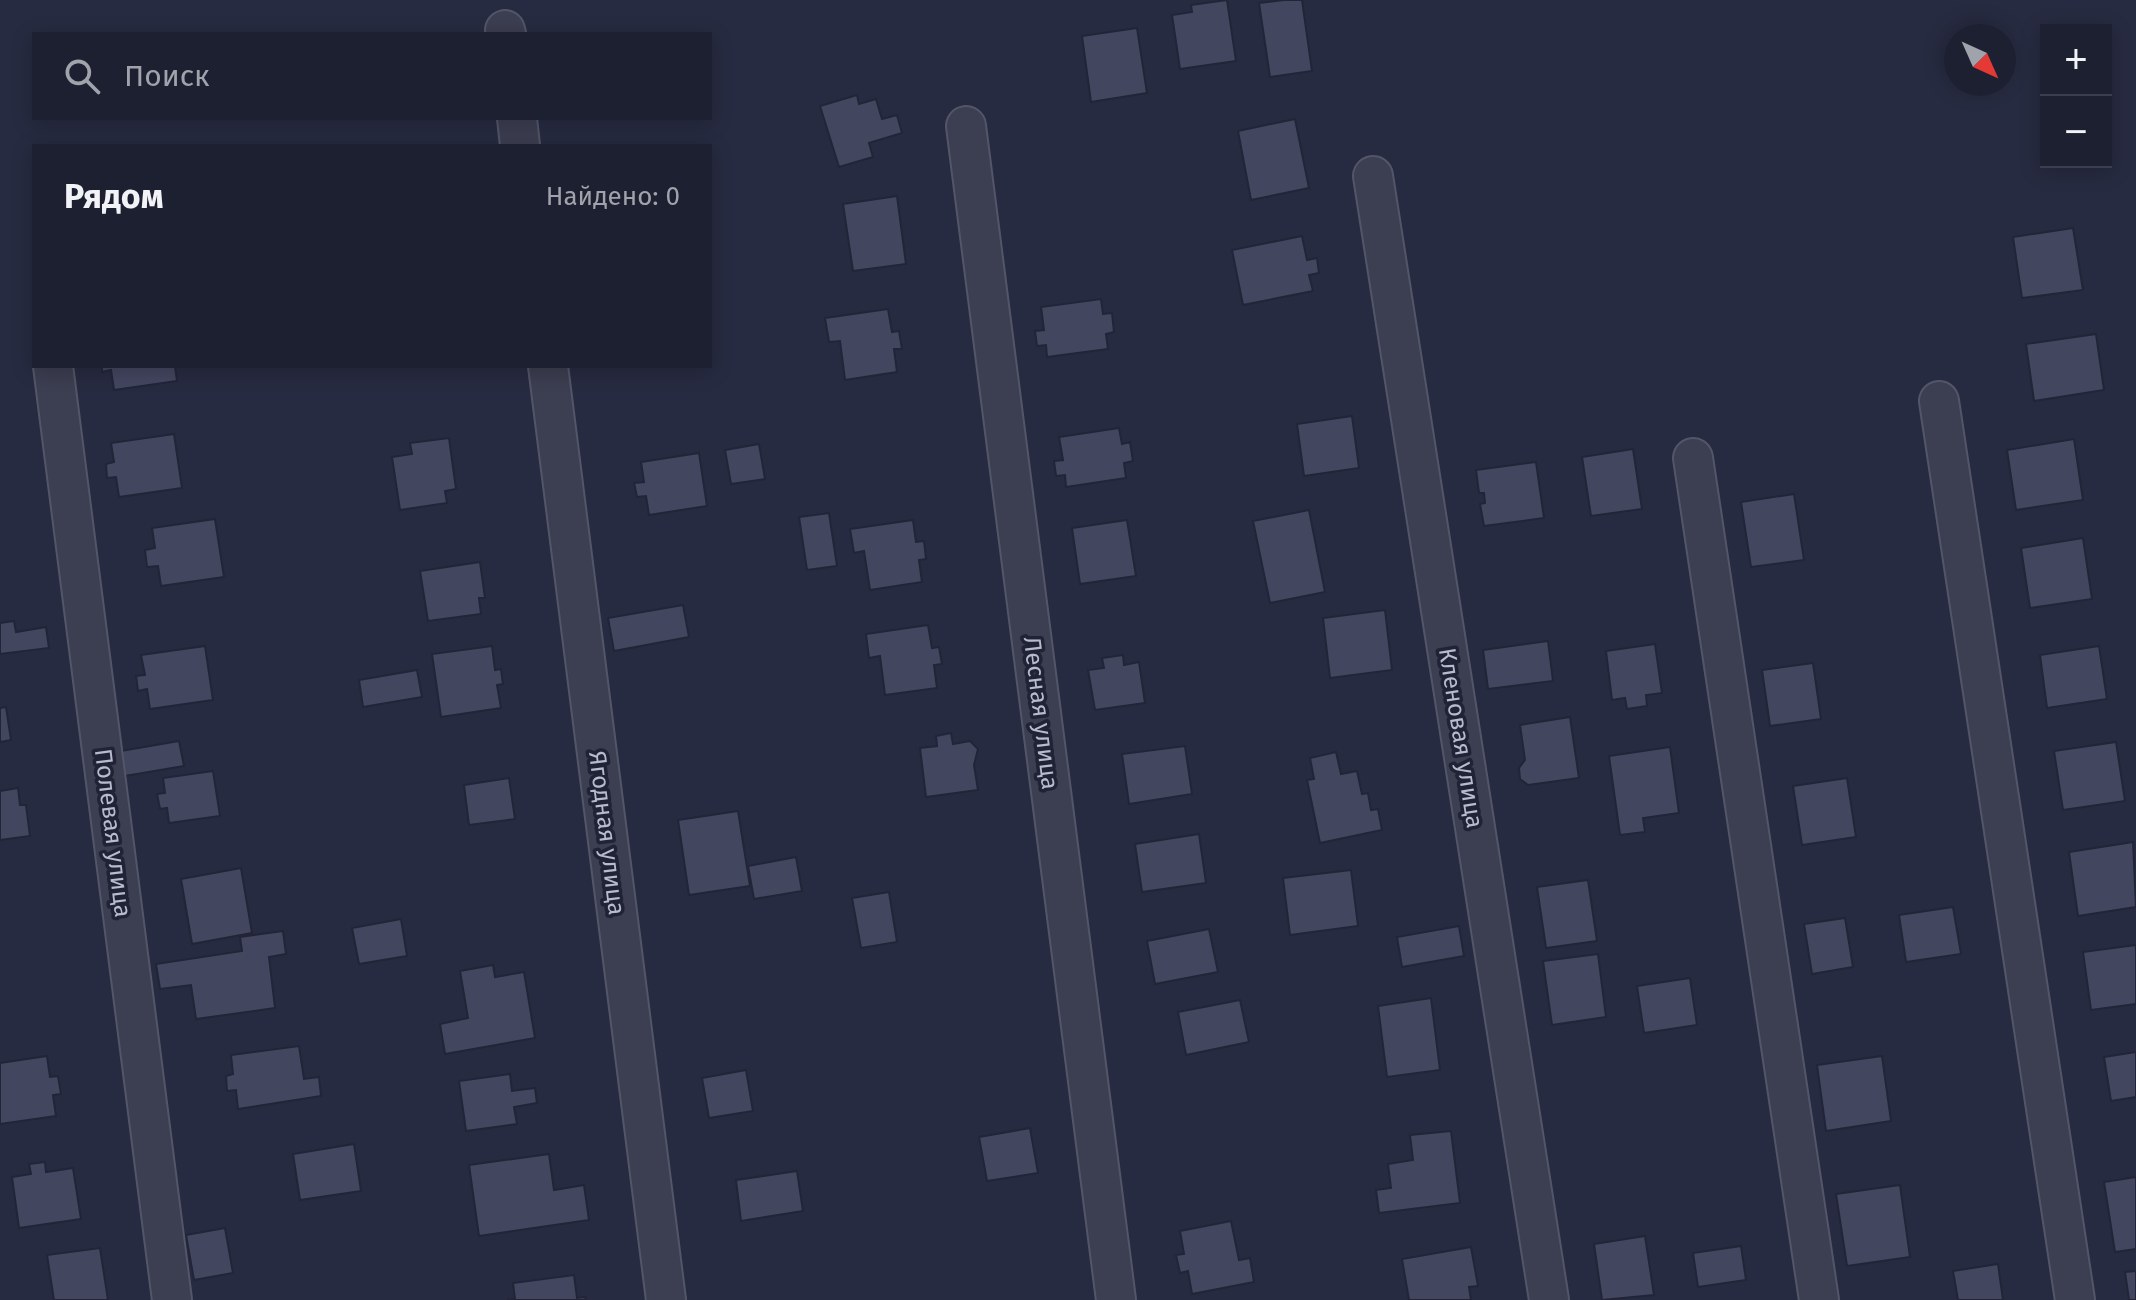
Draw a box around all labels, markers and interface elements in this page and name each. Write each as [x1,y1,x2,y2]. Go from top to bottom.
north arrow [1944,24,2016,96]
map controls [2040,24,2112,168]
button: + [2040,24,2112,96]
search box [32,32,712,120]
icon: search [60,54,104,98]
text: Поиск [124,58,210,94]
button: − [2040,96,2112,168]
text: Рядом [64,176,163,217]
text: Найдено: 0 [546,181,680,212]
street label: Лесная улица [1018,635,1064,791]
street label: Кленовая улица [1433,646,1489,830]
street label: Полевая улица [89,747,137,919]
street label: Ягодная улица [583,749,631,917]

